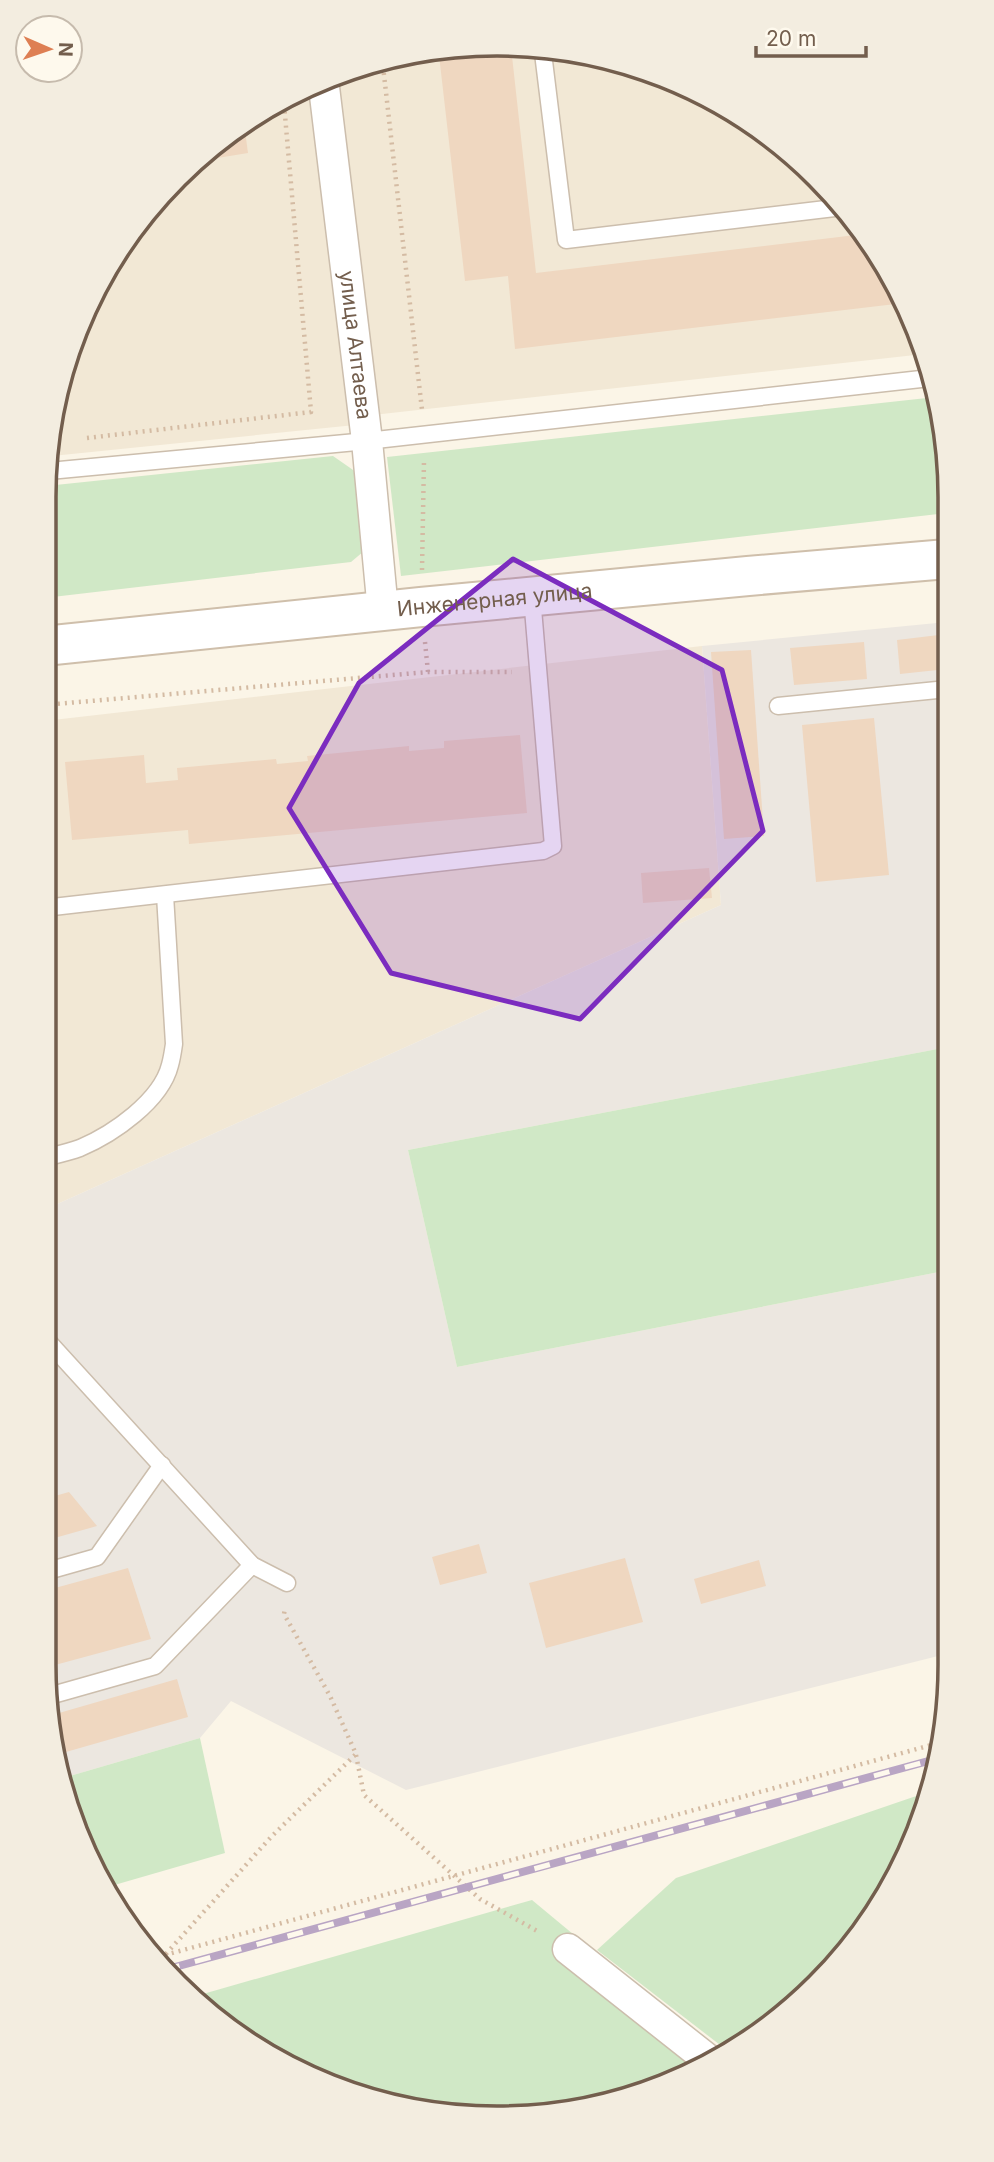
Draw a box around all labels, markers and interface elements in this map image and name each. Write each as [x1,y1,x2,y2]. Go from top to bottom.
north arrow [14,14,84,84]
scale bar [756,14,866,58]
text: 20 m [766,26,816,51]
text: N [54,42,77,57]
street label: улица Алтаева [334,269,377,421]
street label: Инженерная улица [396,578,593,621]

